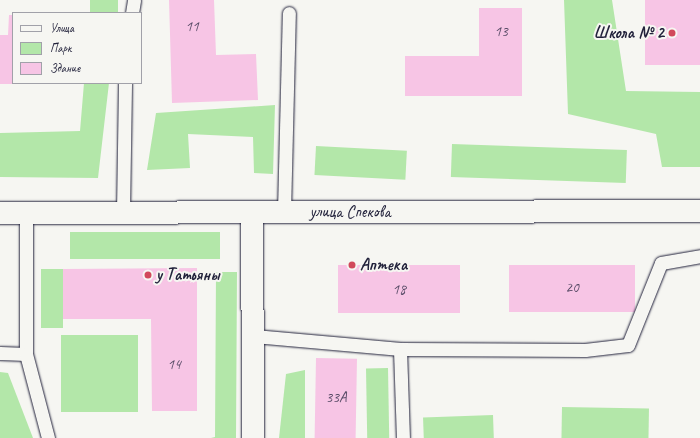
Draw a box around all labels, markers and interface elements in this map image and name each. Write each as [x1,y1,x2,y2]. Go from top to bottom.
legend [12,12,142,84]
house number: 11 [185,18,199,36]
text: Улица [50,20,74,36]
house number: 13 [494,23,508,41]
place label: Школа № 2 [594,23,664,43]
marker: Школа № 2 [667,28,677,38]
text: Парк [50,40,71,56]
text: Здание [50,60,80,76]
street label: улица Спекова [309,202,391,222]
place label: Аптека [360,255,407,275]
marker: Аптека [347,260,357,270]
place label: у Татьяны [156,265,217,285]
marker: у Татьяны [143,270,153,280]
house number: 20 [565,279,579,297]
house number: 18 [392,281,406,299]
house number: 14 [167,356,181,374]
house number: 33А [325,389,347,407]

